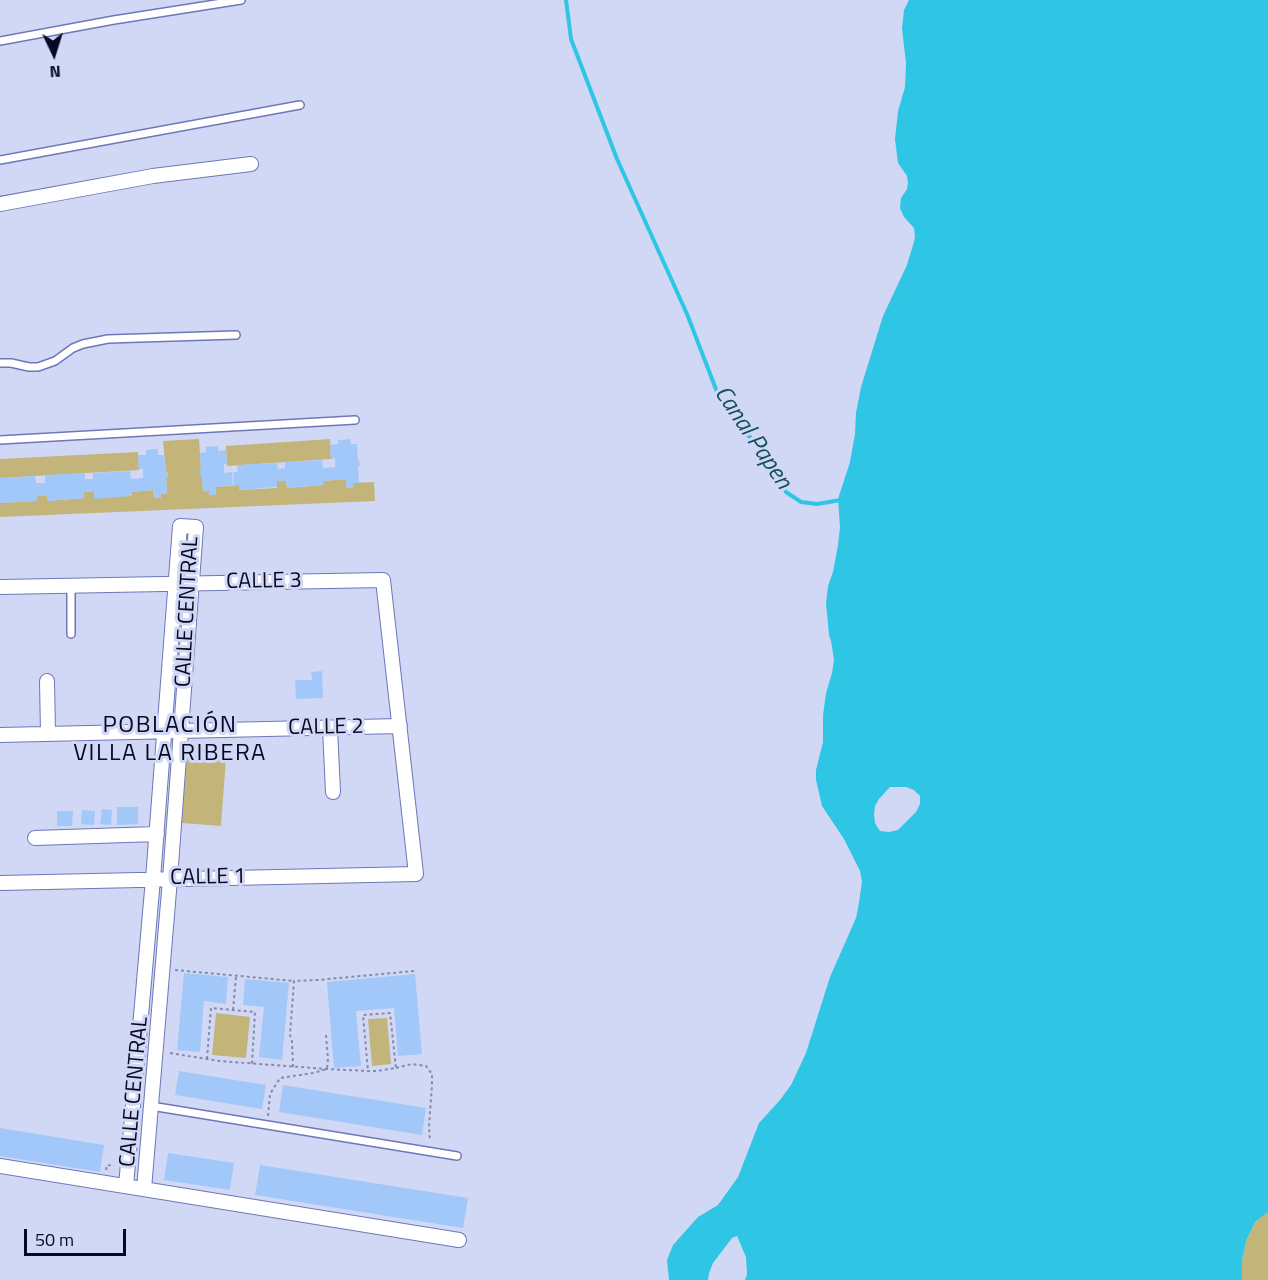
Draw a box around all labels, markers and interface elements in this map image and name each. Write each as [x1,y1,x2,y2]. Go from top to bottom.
north arrow [24,24,84,84]
text: N [49,60,62,84]
water label: Canal Papen [707,381,797,495]
street label: CALLE CENTRAL [171,536,205,688]
street label: CALLE 3 [226,568,302,596]
district label: POBLACIÓN VILLA LA RIBERA [73,712,267,768]
street label: CALLE 2 [288,714,364,742]
street label: CALLE 1 [170,864,246,892]
street label: CALLE CENTRAL [115,1016,155,1168]
scale bar [27,1217,129,1255]
text: 50 m [35,1226,74,1253]

